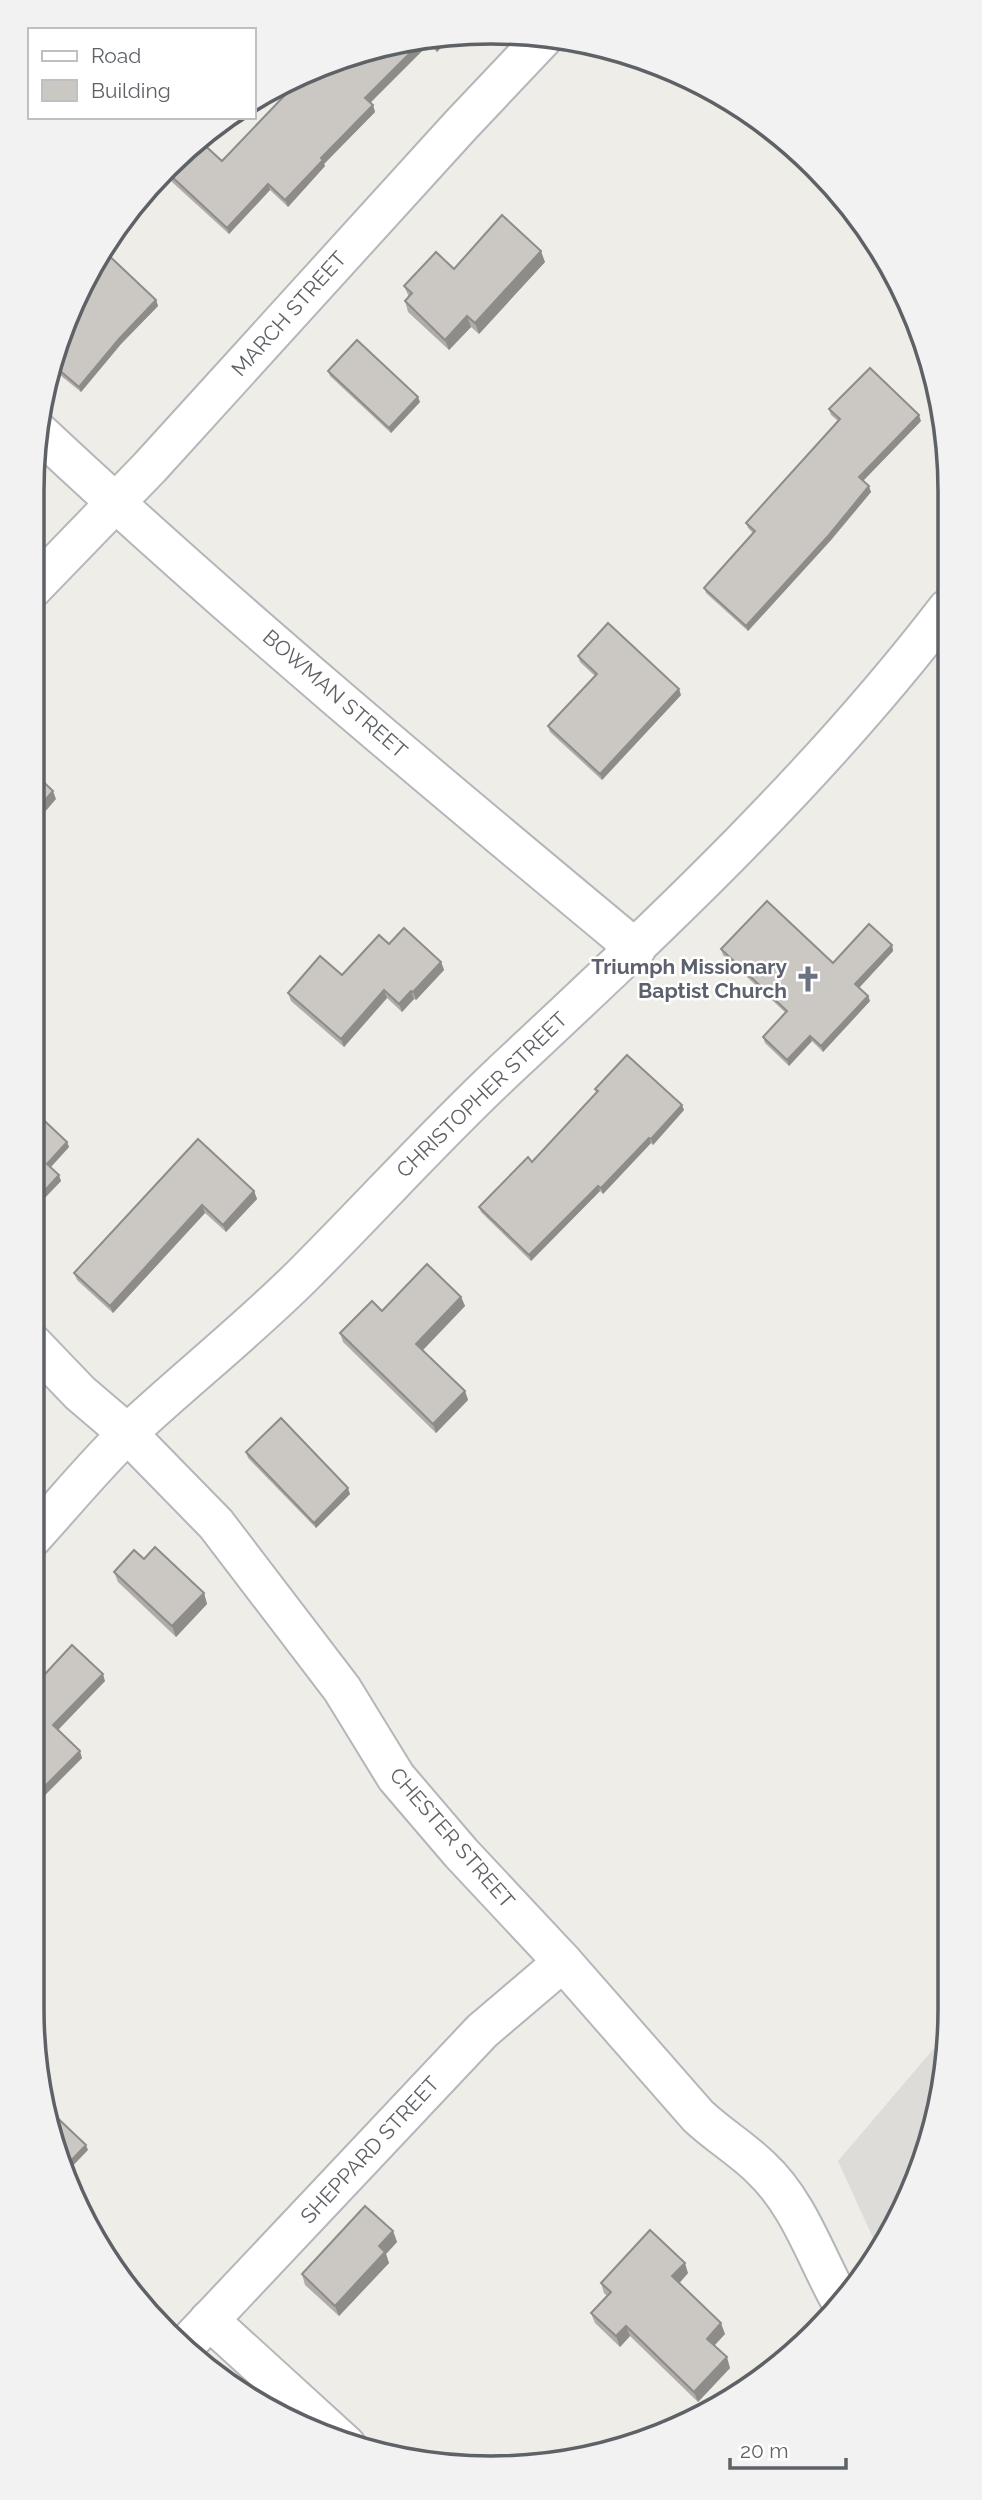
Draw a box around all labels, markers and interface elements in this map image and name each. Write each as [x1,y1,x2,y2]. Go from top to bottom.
legend [28,28,256,119]
text: Road [91,43,141,68]
text: Building [91,78,171,103]
street label: MARCH STREET [226,246,351,381]
street label: BOWMAN STREET [258,624,413,763]
place label: Triumph Missionary Baptist Church [591,954,787,1003]
church icon: Triumph Missionary Baptist Church [793,964,823,994]
street label: CHRISTOPHER STREET [391,1006,572,1183]
street label: CHESTER STREET [385,1762,520,1913]
street label: SHEPPARD STREET [295,2071,444,2228]
scale bar [730,2426,846,2470]
text: 20 m [740,2438,788,2463]

